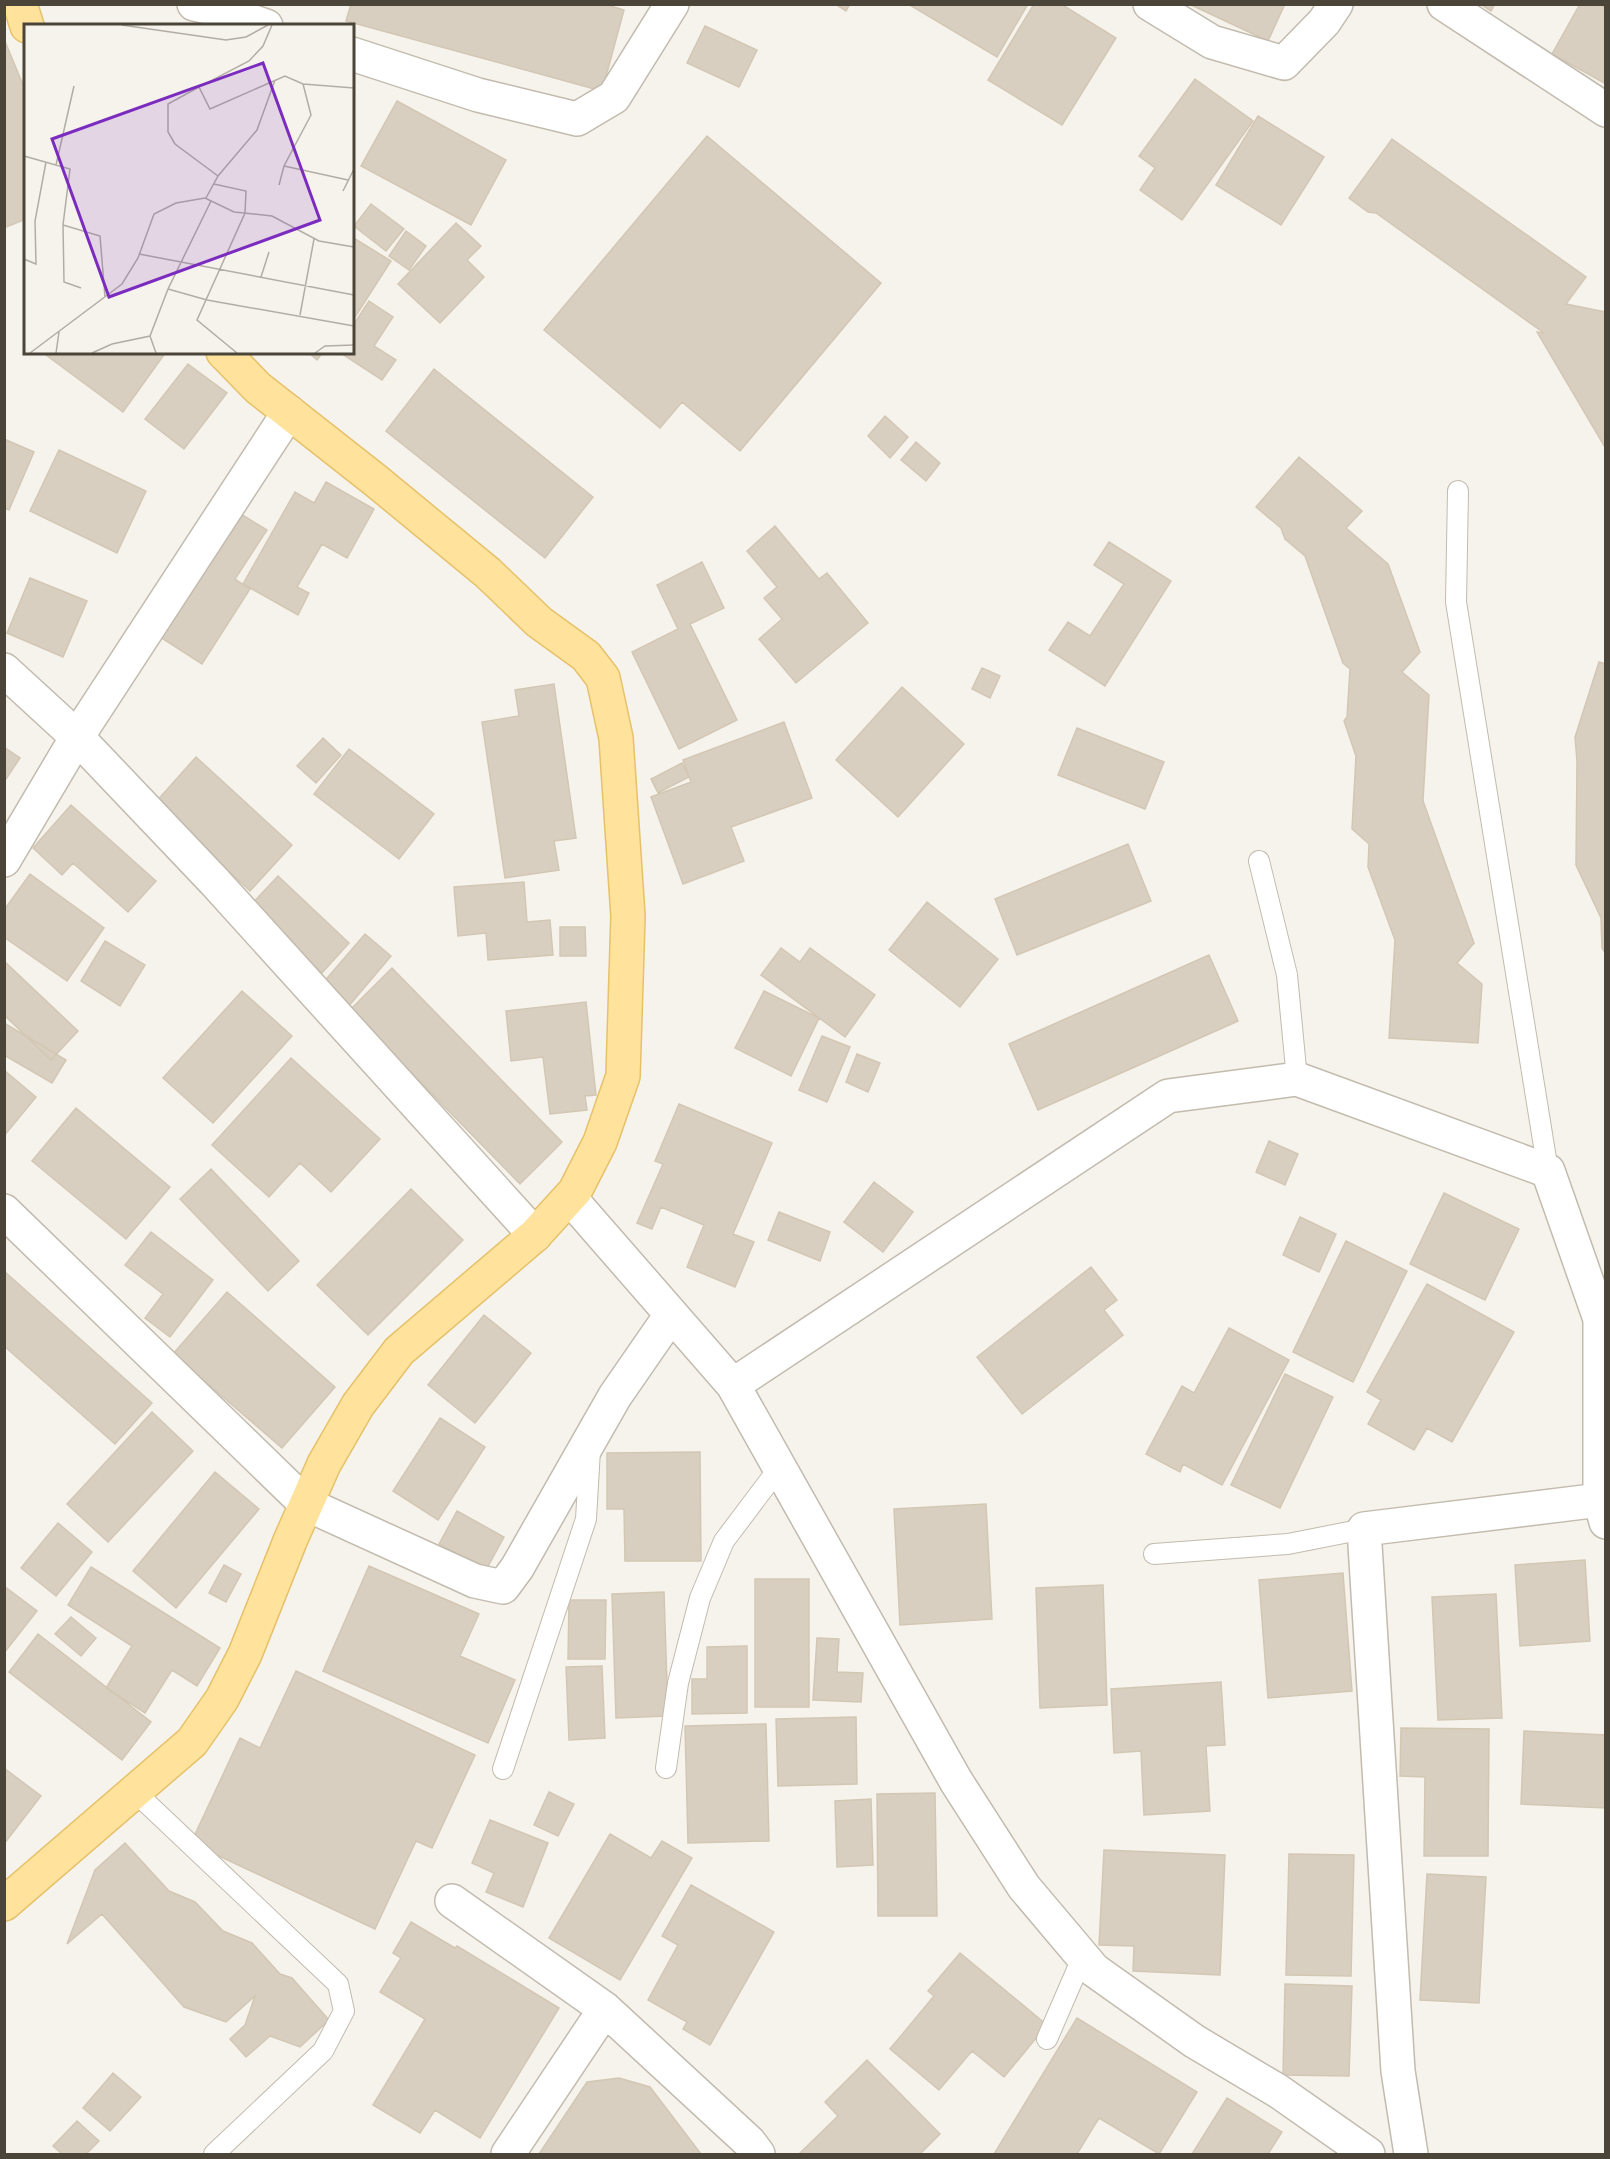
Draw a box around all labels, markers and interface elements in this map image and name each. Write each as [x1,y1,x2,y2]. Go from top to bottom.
inset map [24,24,354,354]

